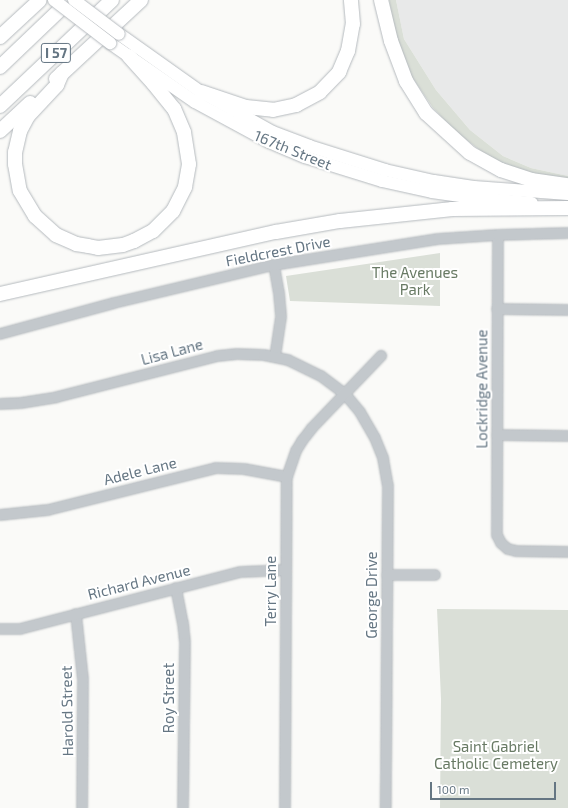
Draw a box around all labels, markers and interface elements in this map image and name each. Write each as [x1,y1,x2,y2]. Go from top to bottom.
road number: I 57 [40,41,72,65]
street label: 167th Street [252,126,334,174]
street label: Fieldcrest Drive [224,232,332,270]
park label: The Avenues Park [372,263,458,298]
street label: Lockridge Avenue [473,329,491,449]
street label: Lisa Lane [139,335,205,369]
street label: Adele Lane [102,453,178,489]
street label: George Drive [363,551,381,639]
street label: Terry Lane [262,555,280,627]
street label: Richard Avenue [86,561,192,603]
street label: Roy Street [160,663,178,733]
street label: Harold Street [57,666,77,756]
park label: Saint Gabriel Catholic Cemetery [434,737,558,772]
scale bar [432,774,558,800]
text: 100 m [437,782,469,796]

